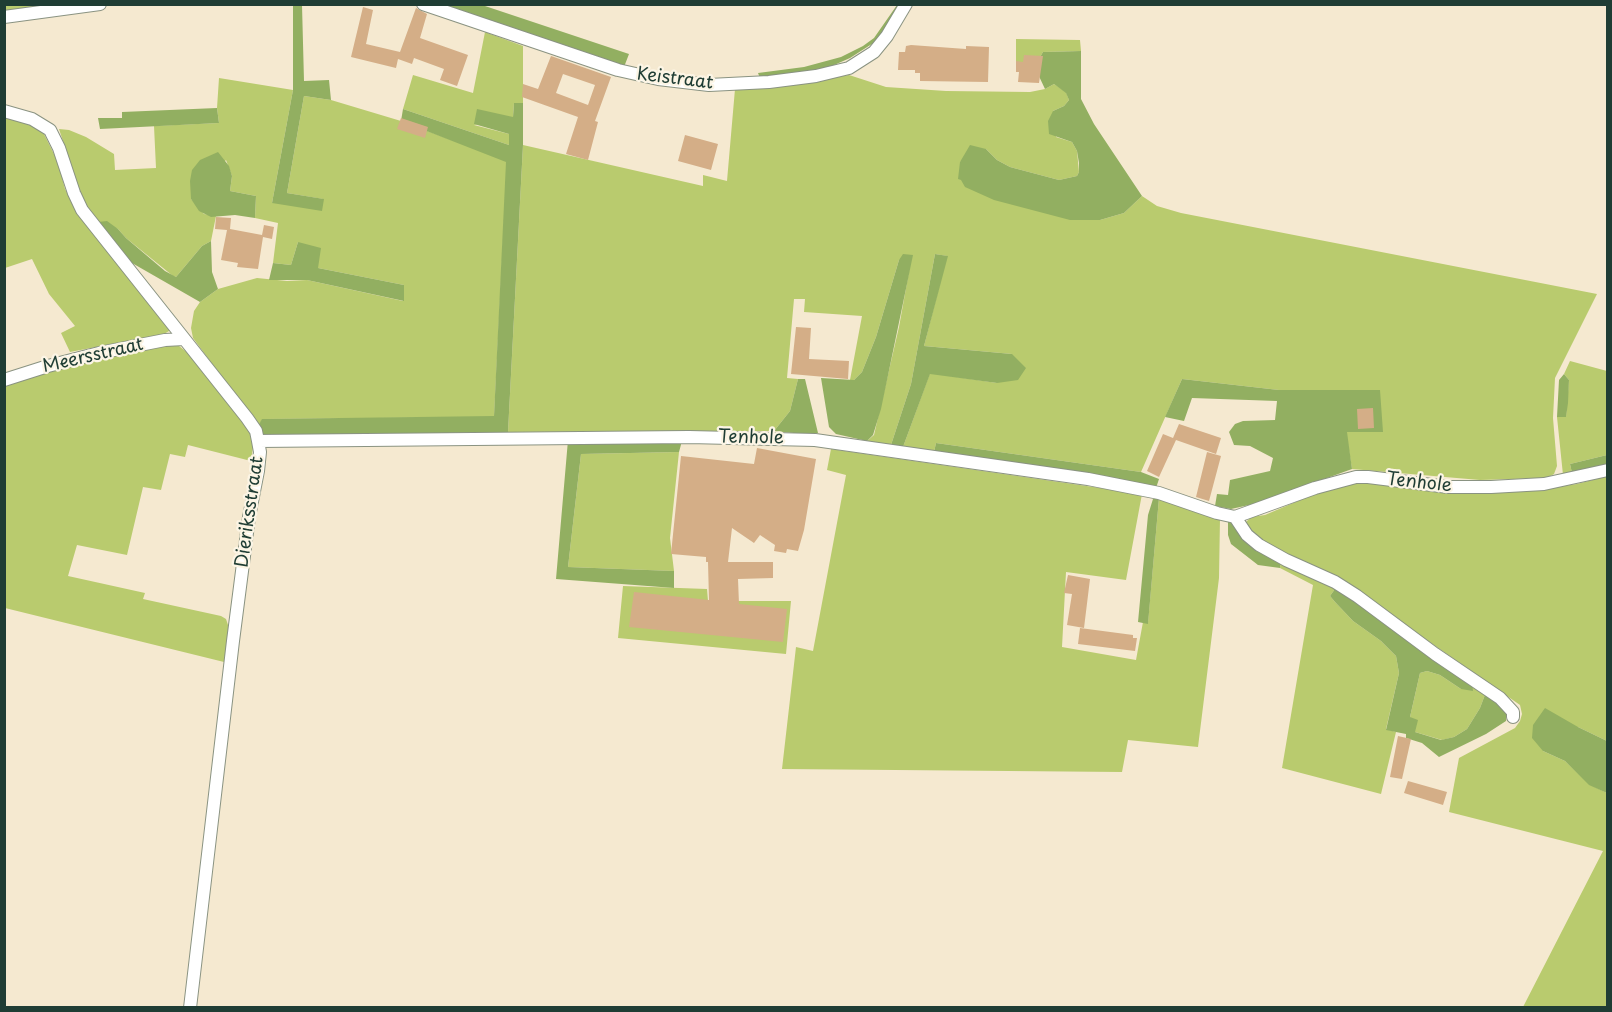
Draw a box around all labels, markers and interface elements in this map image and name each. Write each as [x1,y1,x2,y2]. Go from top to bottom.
street label: Keistraat [636,64,714,94]
street label: Meersstraat [41,334,145,378]
street label: Tenhole [718,427,784,449]
street label: Dieriksstraat [231,455,269,569]
street label: Tenhole [1385,469,1453,497]

